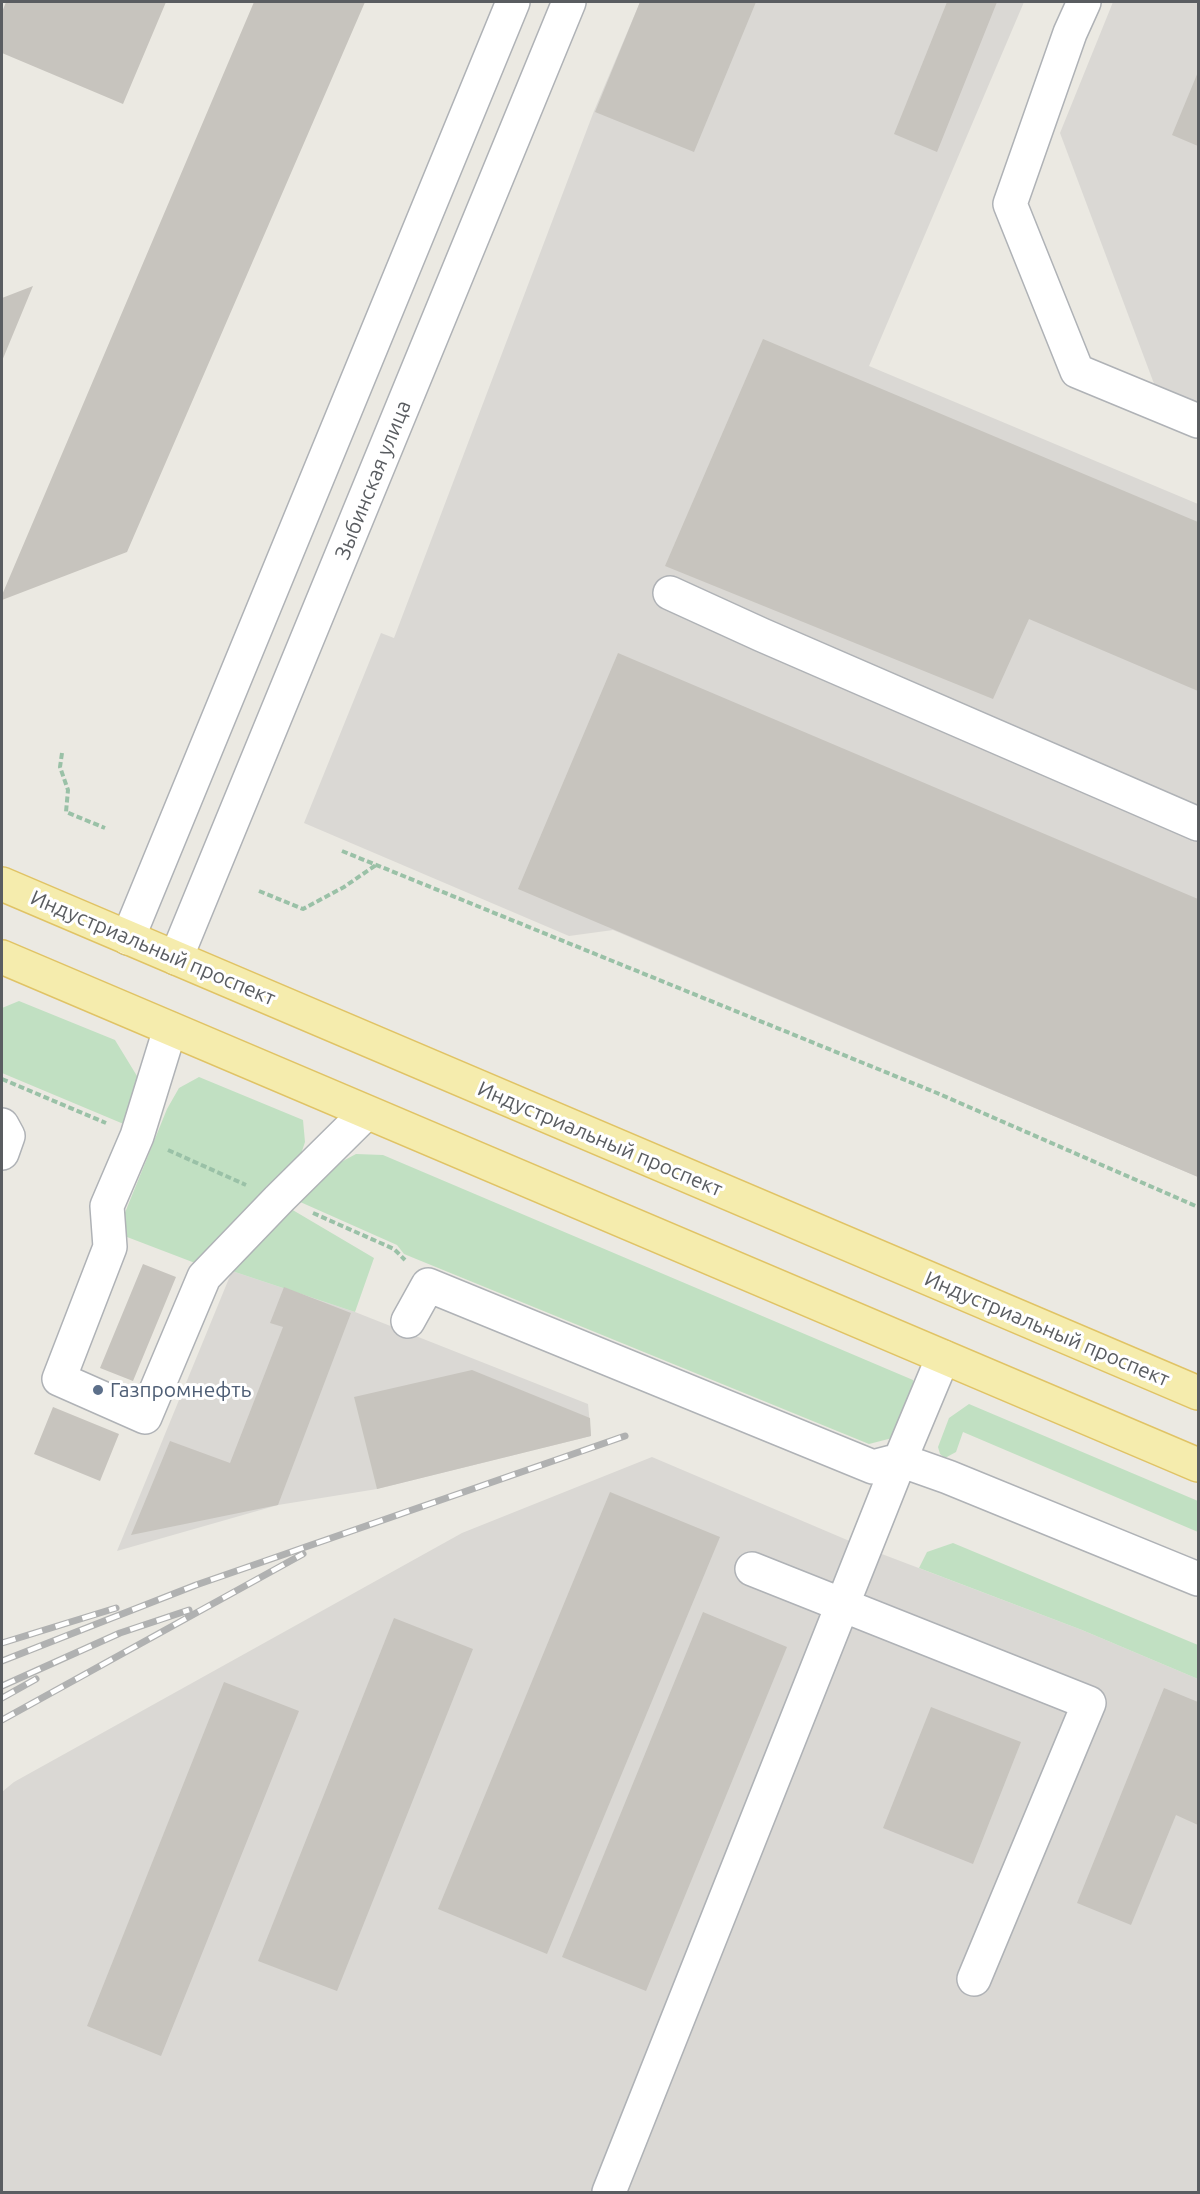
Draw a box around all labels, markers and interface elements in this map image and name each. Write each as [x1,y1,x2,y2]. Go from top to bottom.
street label: Зыбинская улица [330,397,416,563]
street label: Индустриальный проспект [27,885,279,1011]
street label: Индустриальный проспект [474,1076,726,1202]
street label: Индустриальный проспект [921,1266,1173,1392]
place label: Газпромнефть [110,1377,251,1403]
marker: Газпромнефть [91,1383,105,1397]

